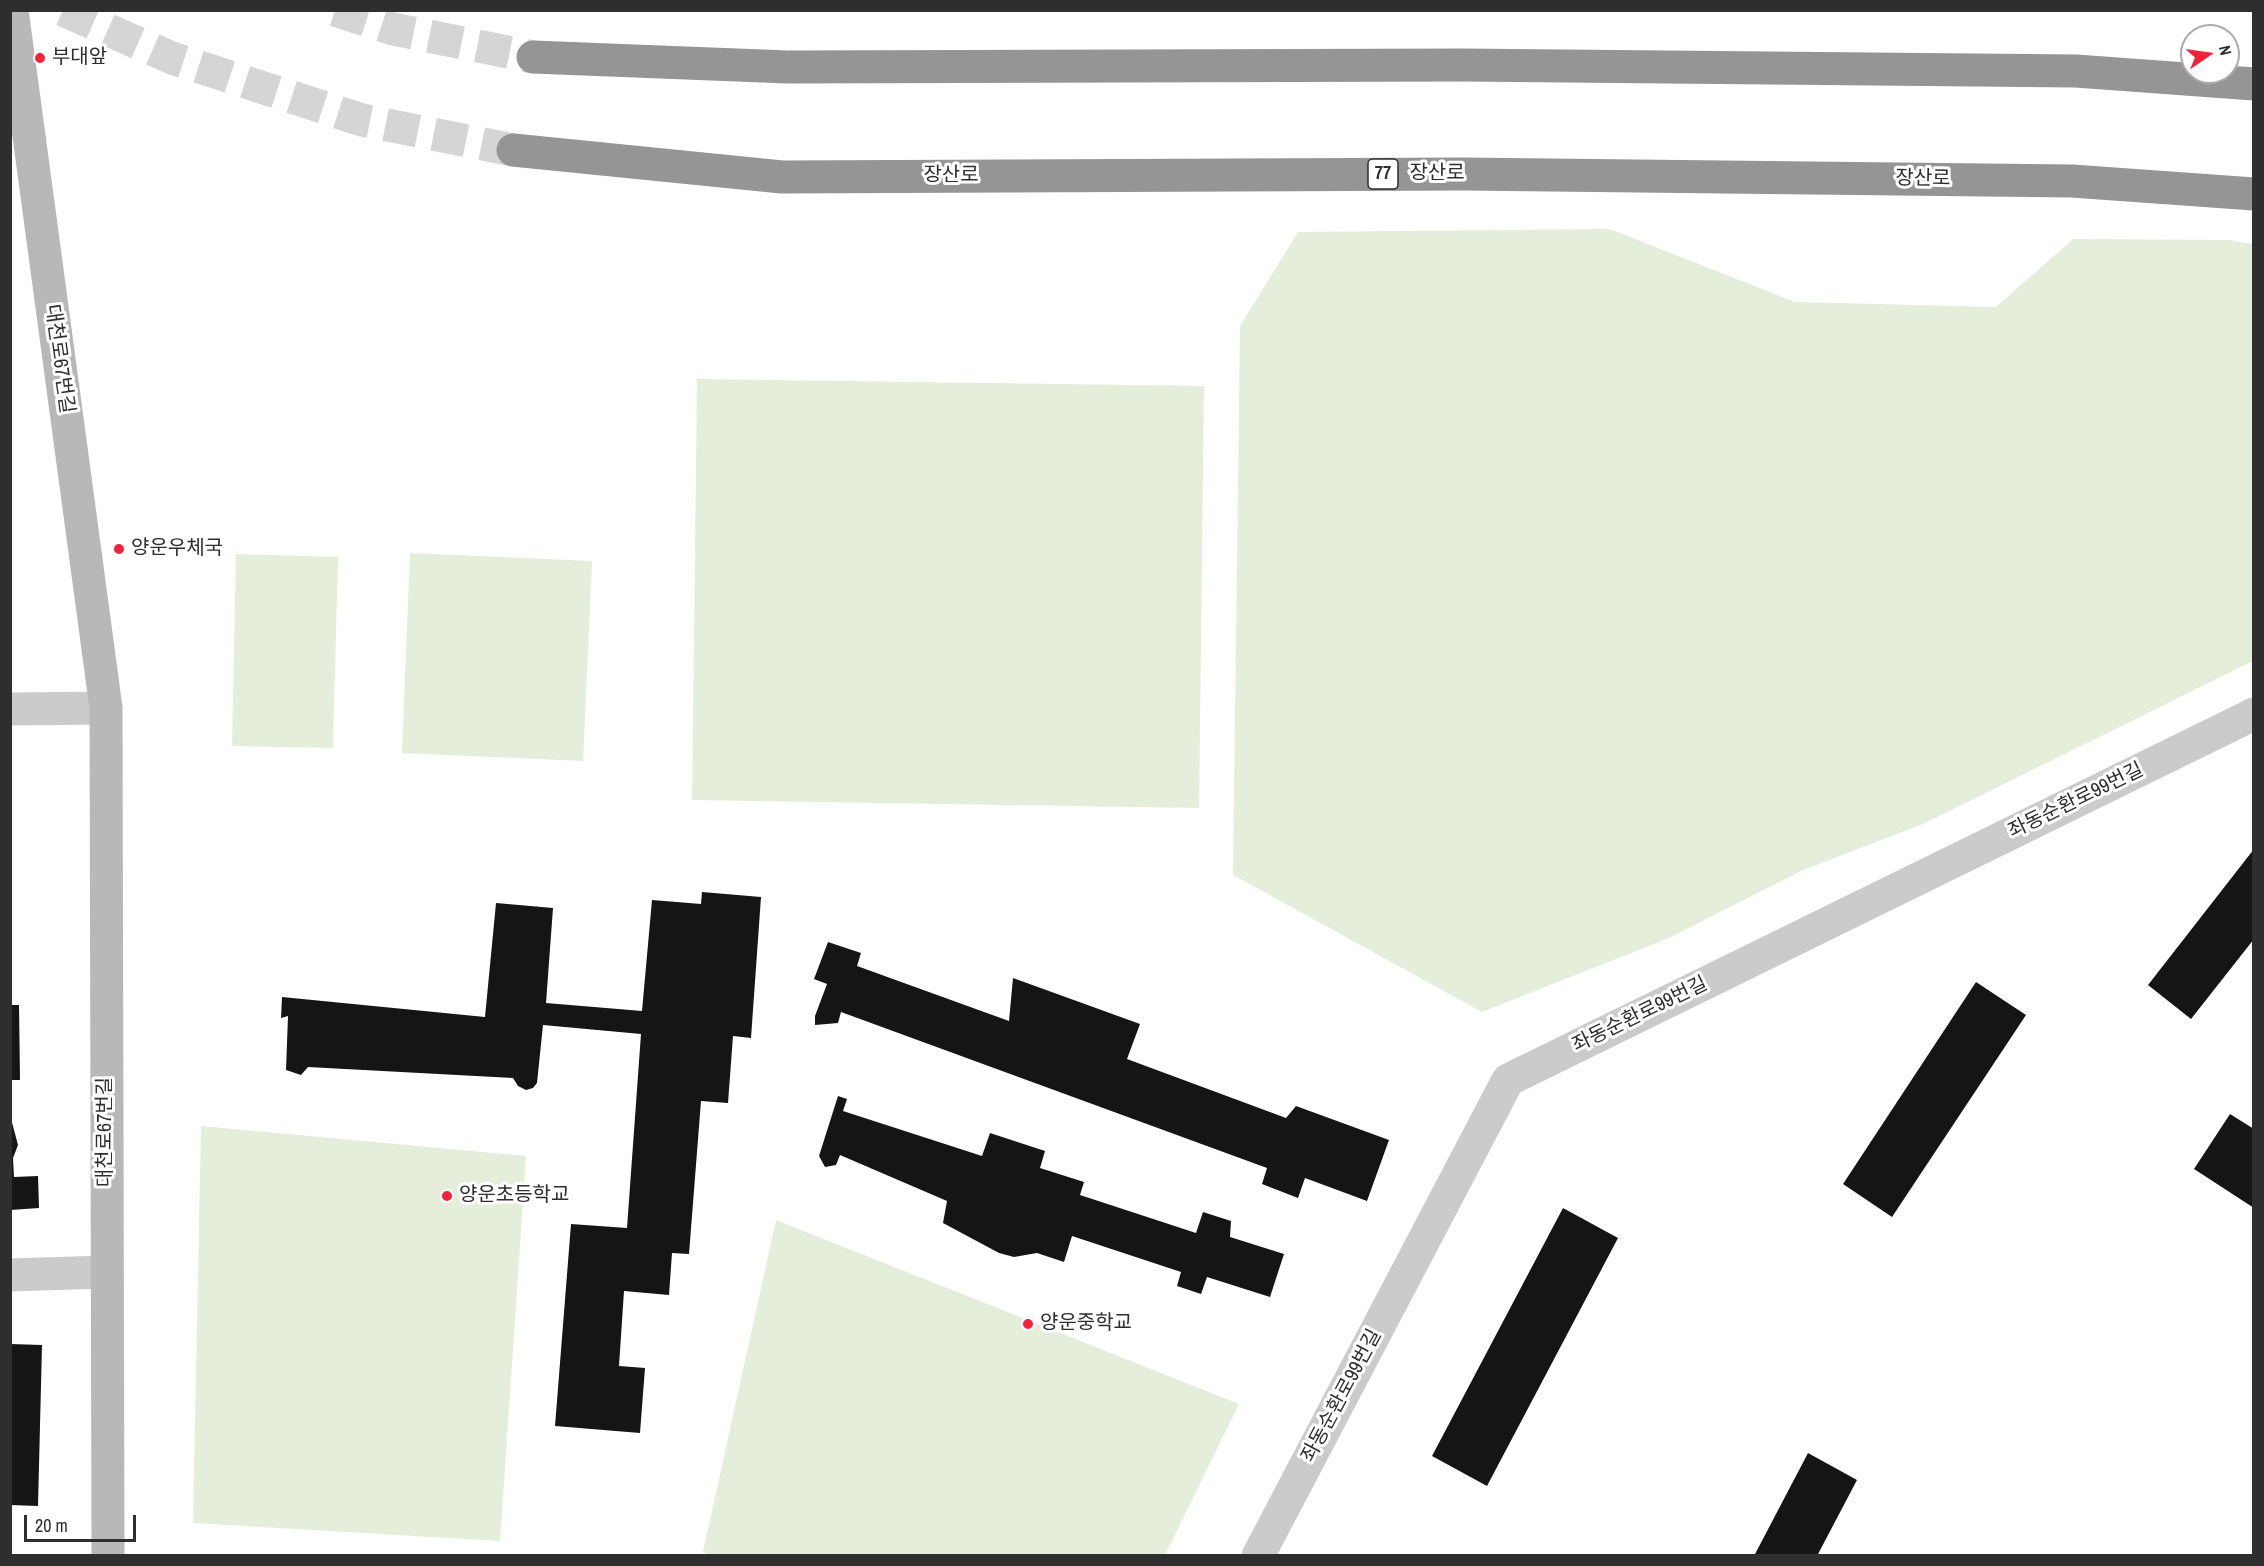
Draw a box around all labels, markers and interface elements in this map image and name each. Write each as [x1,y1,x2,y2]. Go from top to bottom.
north arrow [2180,24,2240,84]
text: N [2214,43,2237,57]
place label: 부대앞 [52,46,107,70]
marker: 부대앞 [33,51,47,65]
road number: 77 [1368,159,1398,189]
street label: 장산로 [1409,162,1465,186]
street label: 장산로 [923,164,979,188]
street label: 장산로 [1895,167,1951,191]
street label: 대천로67번길 [39,303,79,415]
place label: 양운우체국 [131,537,223,561]
marker: 양운우체국 [112,542,126,556]
street label: 좌동순환로99번길 [2005,758,2147,844]
street label: 좌동순환로99번길 [1569,972,1711,1058]
street label: 대천로67번길 [94,1077,118,1187]
place label: 양운초등학교 [459,1184,569,1208]
marker: 양운초등학교 [440,1189,454,1203]
place label: 양운중학교 [1040,1312,1132,1336]
marker: 양운중학교 [1021,1317,1035,1331]
street label: 좌동순환로99번길 [1297,1325,1387,1467]
scale bar [27,1503,140,1541]
text: 20 m [35,1513,68,1538]

